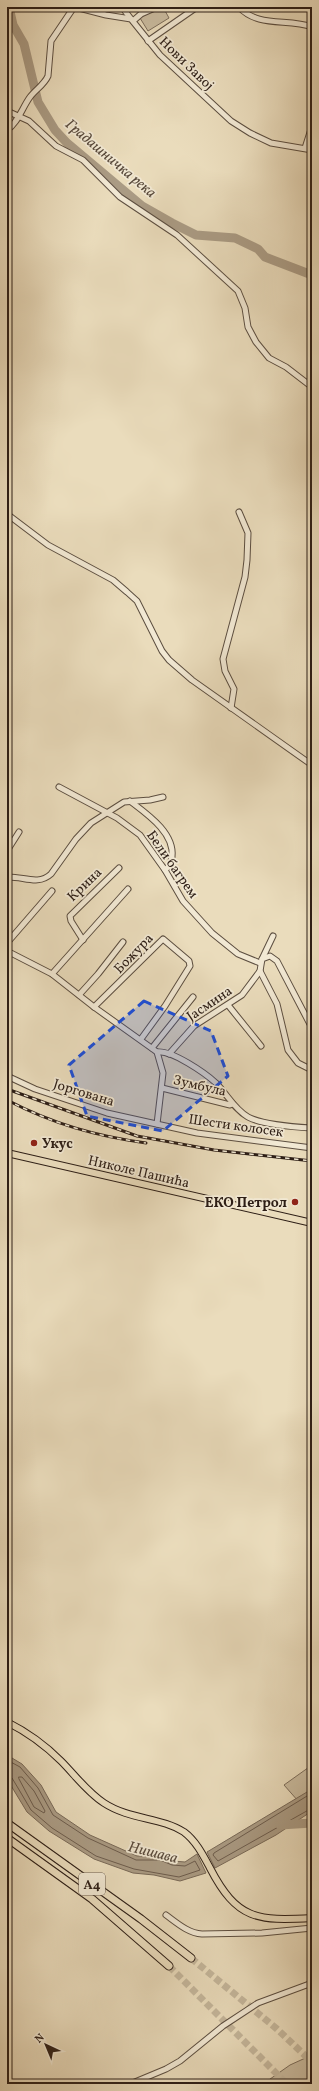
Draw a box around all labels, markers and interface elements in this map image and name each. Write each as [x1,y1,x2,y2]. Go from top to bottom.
street label: Нови Завој [154,33,218,95]
water label: Градашничка река [60,115,160,204]
street label: Бели багрем [141,827,202,903]
street label: Крина [63,864,107,906]
street label: Божура [110,930,158,978]
street label: Јасмина [183,982,236,1027]
street label: Зумбула [171,1071,228,1102]
street label: Јоргована [51,1075,117,1112]
street label: Шести колосек [187,1110,285,1143]
place label: Укус [42,1135,73,1154]
marker: Укус [29,1138,39,1148]
street label: Николе Пашића [86,1152,191,1193]
place label: ЕКО Петрол [205,1194,287,1213]
marker: ЕКО Петрол [290,1197,300,1207]
water label: Нишава [126,1837,180,1870]
road number: A4 [79,1873,105,1895]
north arrow [26,2025,66,2065]
text: N [32,2031,48,2047]

